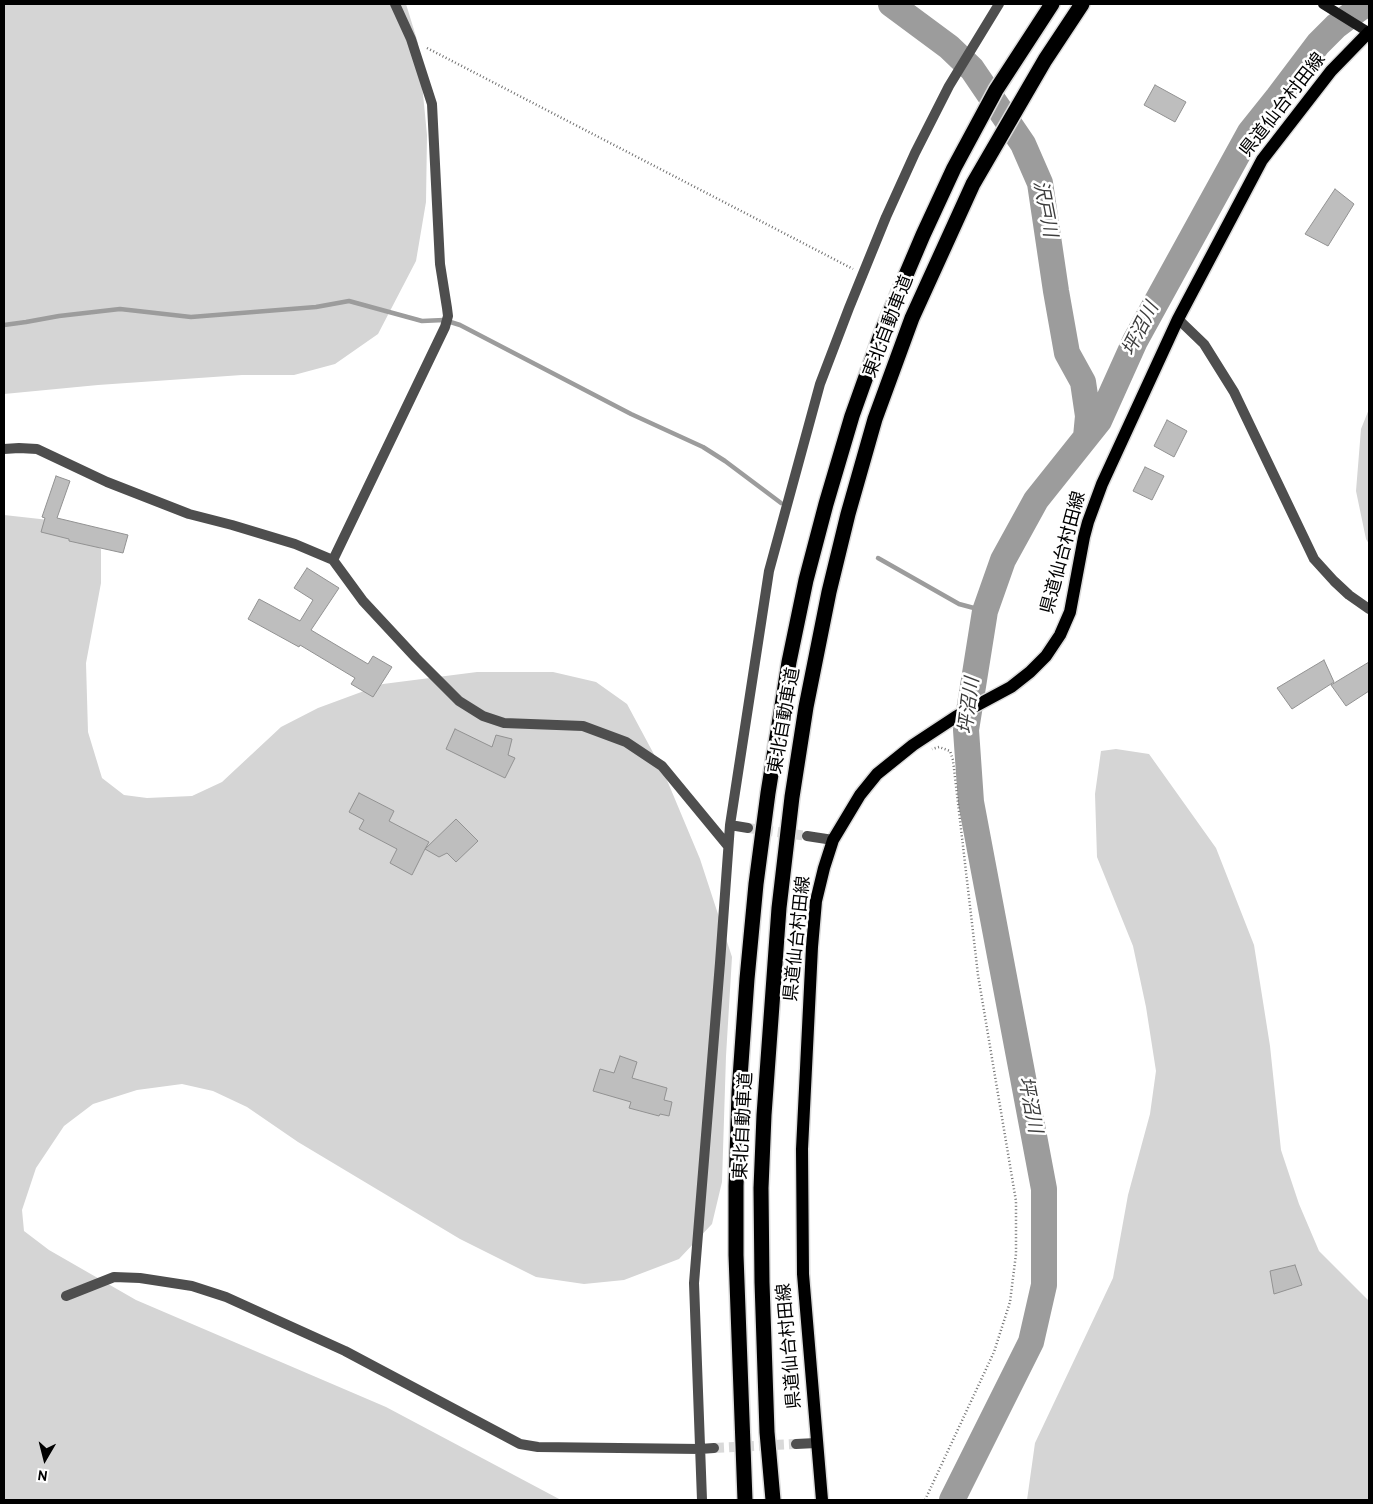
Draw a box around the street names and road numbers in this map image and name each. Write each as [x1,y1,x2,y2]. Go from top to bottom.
street label: 県道仙台村田線 [1237,50,1331,162]
street label: 東北自動車道 [861,273,919,381]
street label: 県道仙台村田線 [1038,489,1092,617]
street label: 東北自動車道 [766,666,806,776]
street label: 県道仙台村田線 [782,875,816,1003]
street label: 東北自動車道 [731,1072,759,1180]
street label: 県道仙台村田線 [775,1282,807,1410]

